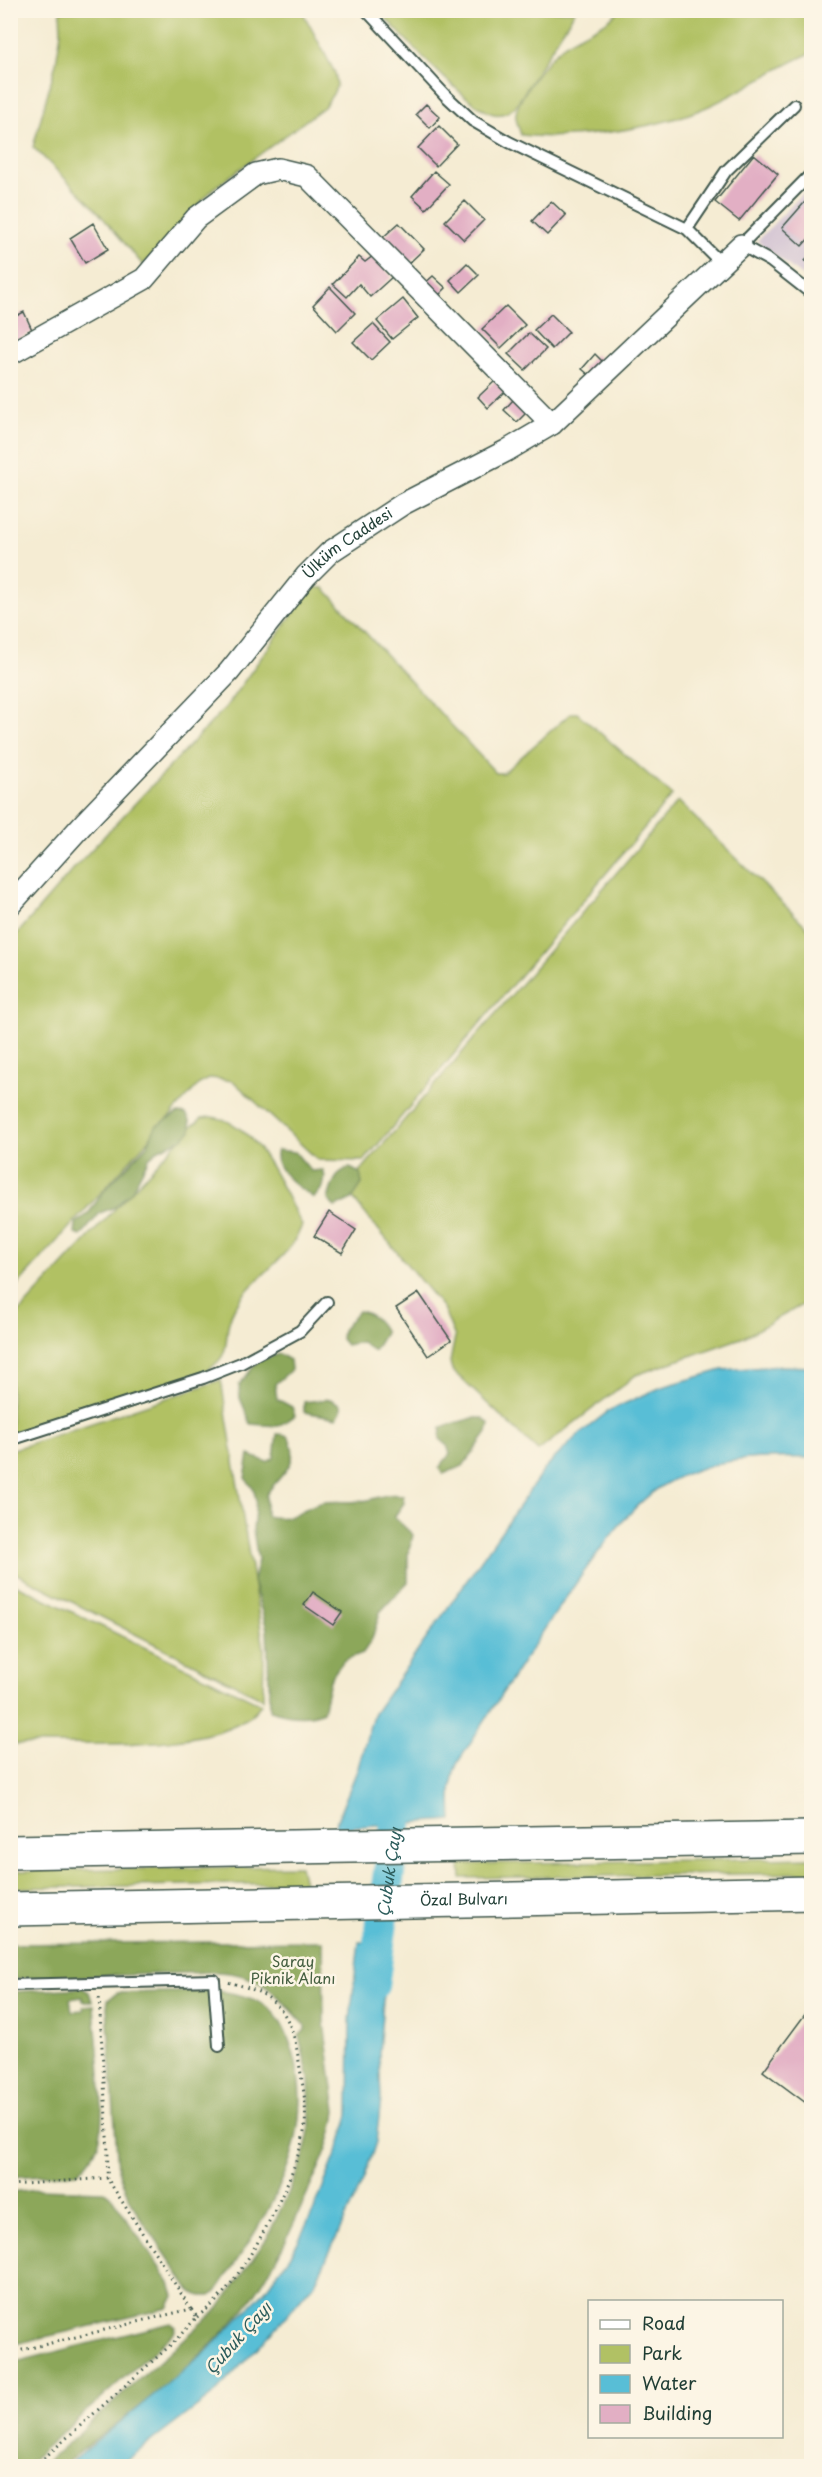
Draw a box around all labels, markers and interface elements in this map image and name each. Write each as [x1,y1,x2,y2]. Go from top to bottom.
street label: Ülküm Caddesi [296,501,397,584]
water label: Çubuk Çayı [370,1824,407,1918]
street label: Özal Bulvarı [420,1886,508,1911]
park label: Saray Piknik Alanı [250,1949,336,1989]
water label: Çubuk Çayı [198,2295,277,2379]
legend [588,2300,783,2438]
text: Road [642,2309,686,2336]
text: Park [642,2339,682,2366]
text: Water [642,2369,697,2396]
text: Building [642,2399,712,2426]

